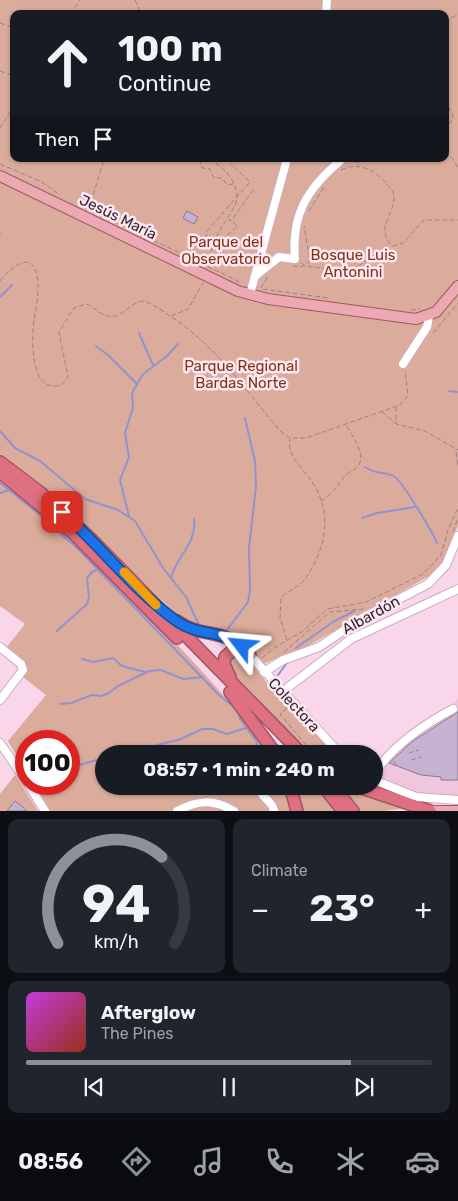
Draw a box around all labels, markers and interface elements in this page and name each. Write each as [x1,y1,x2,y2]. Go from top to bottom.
text: 100 m [118,28,223,70]
icon: ahead [35,30,100,95]
text: Continue [118,70,211,97]
icon: arrive [89,125,117,153]
text: Then [35,128,79,151]
street label: Jesús María [76,191,160,243]
park label: Parque del Observatorio [181,233,271,268]
park label: Bosque Luis Antonini [311,246,396,281]
park label: Parque Regional Bardas Norte [184,357,298,392]
pin [41,491,83,533]
icon: arrive [48,498,76,526]
street label: Albardón [339,592,403,638]
position arrow [215,619,267,671]
street label: Colectora [264,674,324,736]
speed limit sign: 100 [15,730,80,795]
text: 08:57 · 1 min · 240 m [143,758,335,781]
text: Climate [251,861,308,880]
text: 94 [82,873,151,935]
text: 23° [309,885,375,931]
text: − [251,893,269,926]
text: + [415,893,432,926]
text: km/h [94,931,139,952]
text: Afterglow [101,1001,196,1024]
text: The Pines [101,1024,174,1043]
icon: previous [80,1073,108,1101]
icon: pause [215,1073,243,1101]
icon: next [350,1073,378,1101]
icon: directions [119,1144,154,1179]
icon: music [191,1144,226,1179]
icon: phone [262,1144,297,1179]
icon: climate [333,1144,368,1179]
icon: car [405,1144,440,1179]
text: 08:56 [18,1148,83,1175]

